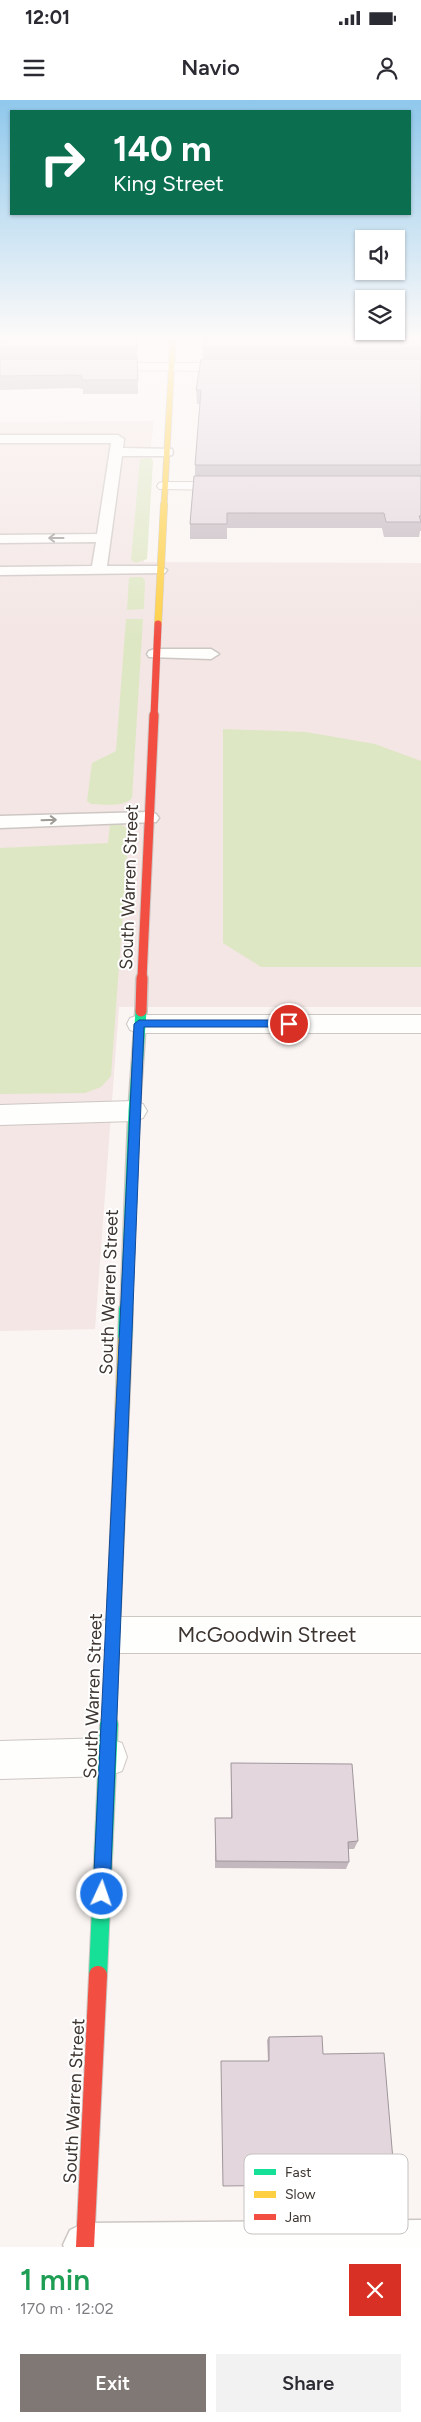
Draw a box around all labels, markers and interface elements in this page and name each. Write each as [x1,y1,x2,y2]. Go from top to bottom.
text: 12:01 [25,6,70,29]
icon: menu [20,54,48,82]
text: Navio [181,54,240,81]
icon: person [373,54,401,82]
text: 140 m [113,128,211,170]
icon: right [30,130,95,195]
text: King Street [113,170,224,197]
map controls [355,230,405,340]
button: sound [355,230,405,280]
button: layers [355,290,405,340]
one-way arrow [48,534,64,543]
street label: South Warren Street [115,804,143,970]
one-way arrow [40,816,56,825]
pin [268,1003,310,1045]
icon: arrive [275,1010,303,1038]
street label: South Warren Street [95,1209,123,1375]
street label: South Warren Street [79,1613,107,1779]
street label: McGoodwin Street [178,1622,356,1647]
position arrow [75,1867,127,1919]
street label: South Warren Street [59,2018,89,2184]
legend [244,2154,408,2234]
text: Fast [285,2164,311,2181]
text: Slow [285,2186,316,2203]
text: Jam [285,2209,311,2226]
text: 1 min [20,2261,90,2298]
button: close [349,2264,401,2316]
text: 170 m · 12:02 [20,2299,114,2318]
button: Exit [20,2354,206,2412]
button: Share [216,2354,401,2412]

